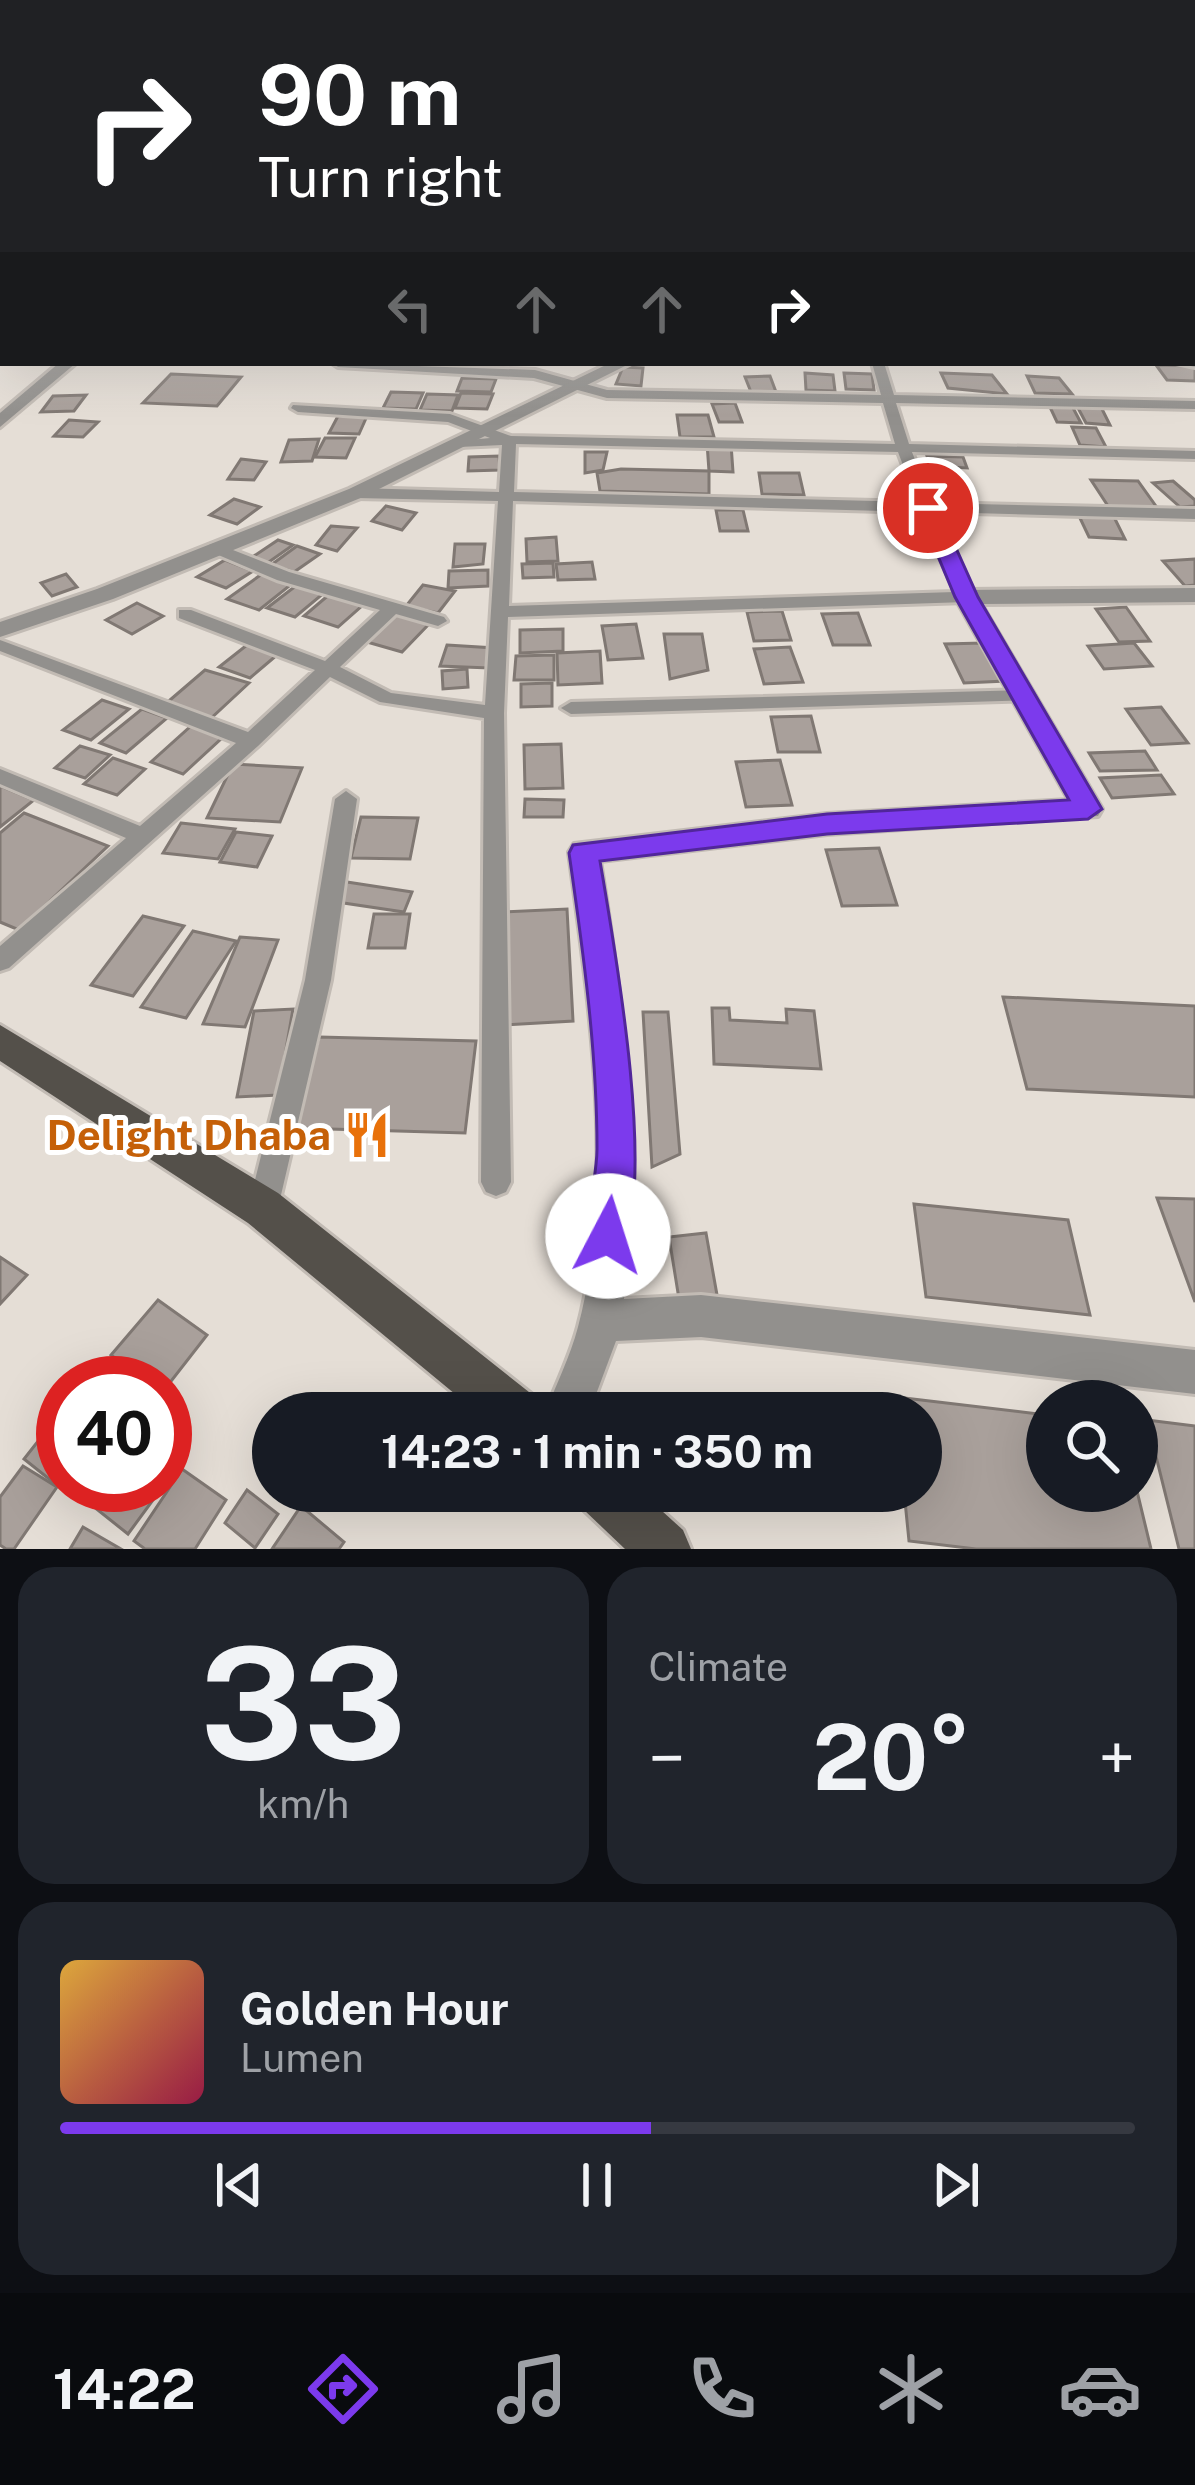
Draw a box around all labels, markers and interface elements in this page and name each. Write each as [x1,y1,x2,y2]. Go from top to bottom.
text: 90 m [258,45,461,144]
icon: right [60,48,216,204]
text: Turn right [258,146,503,209]
icon: left [377,276,443,342]
icon: ahead [503,276,569,342]
icon: ahead [629,276,695,342]
icon: right [755,276,821,342]
pin [877,457,979,559]
icon: arrive [895,475,961,541]
place label: Delight Dhaba [46,1110,331,1159]
restaurant icon: Delight Dhaba [342,1110,392,1160]
position arrow [545,1173,671,1299]
speed limit sign: 40 [36,1356,192,1512]
map controls [1026,1380,1158,1512]
button: search [1026,1380,1158,1512]
text: 14:23 · 1 min · 350 m [381,1425,813,1478]
text: 33 [200,1611,407,1794]
text: Climate [649,1644,788,1690]
text: 20° [813,1704,971,1810]
text: − [649,1719,685,1797]
text: + [1098,1719,1135,1797]
text: km/h [257,1781,349,1827]
text: Golden Hour [240,1982,509,2035]
text: Lumen [240,2035,364,2081]
icon: previous [206,2152,272,2218]
icon: pause [564,2152,630,2218]
icon: next [923,2152,989,2218]
icon: directions [301,2347,385,2431]
icon: music [490,2347,574,2431]
icon: phone [680,2347,764,2431]
icon: climate [869,2347,953,2431]
icon: car [1058,2347,1142,2431]
text: 14:22 [53,2358,195,2421]

